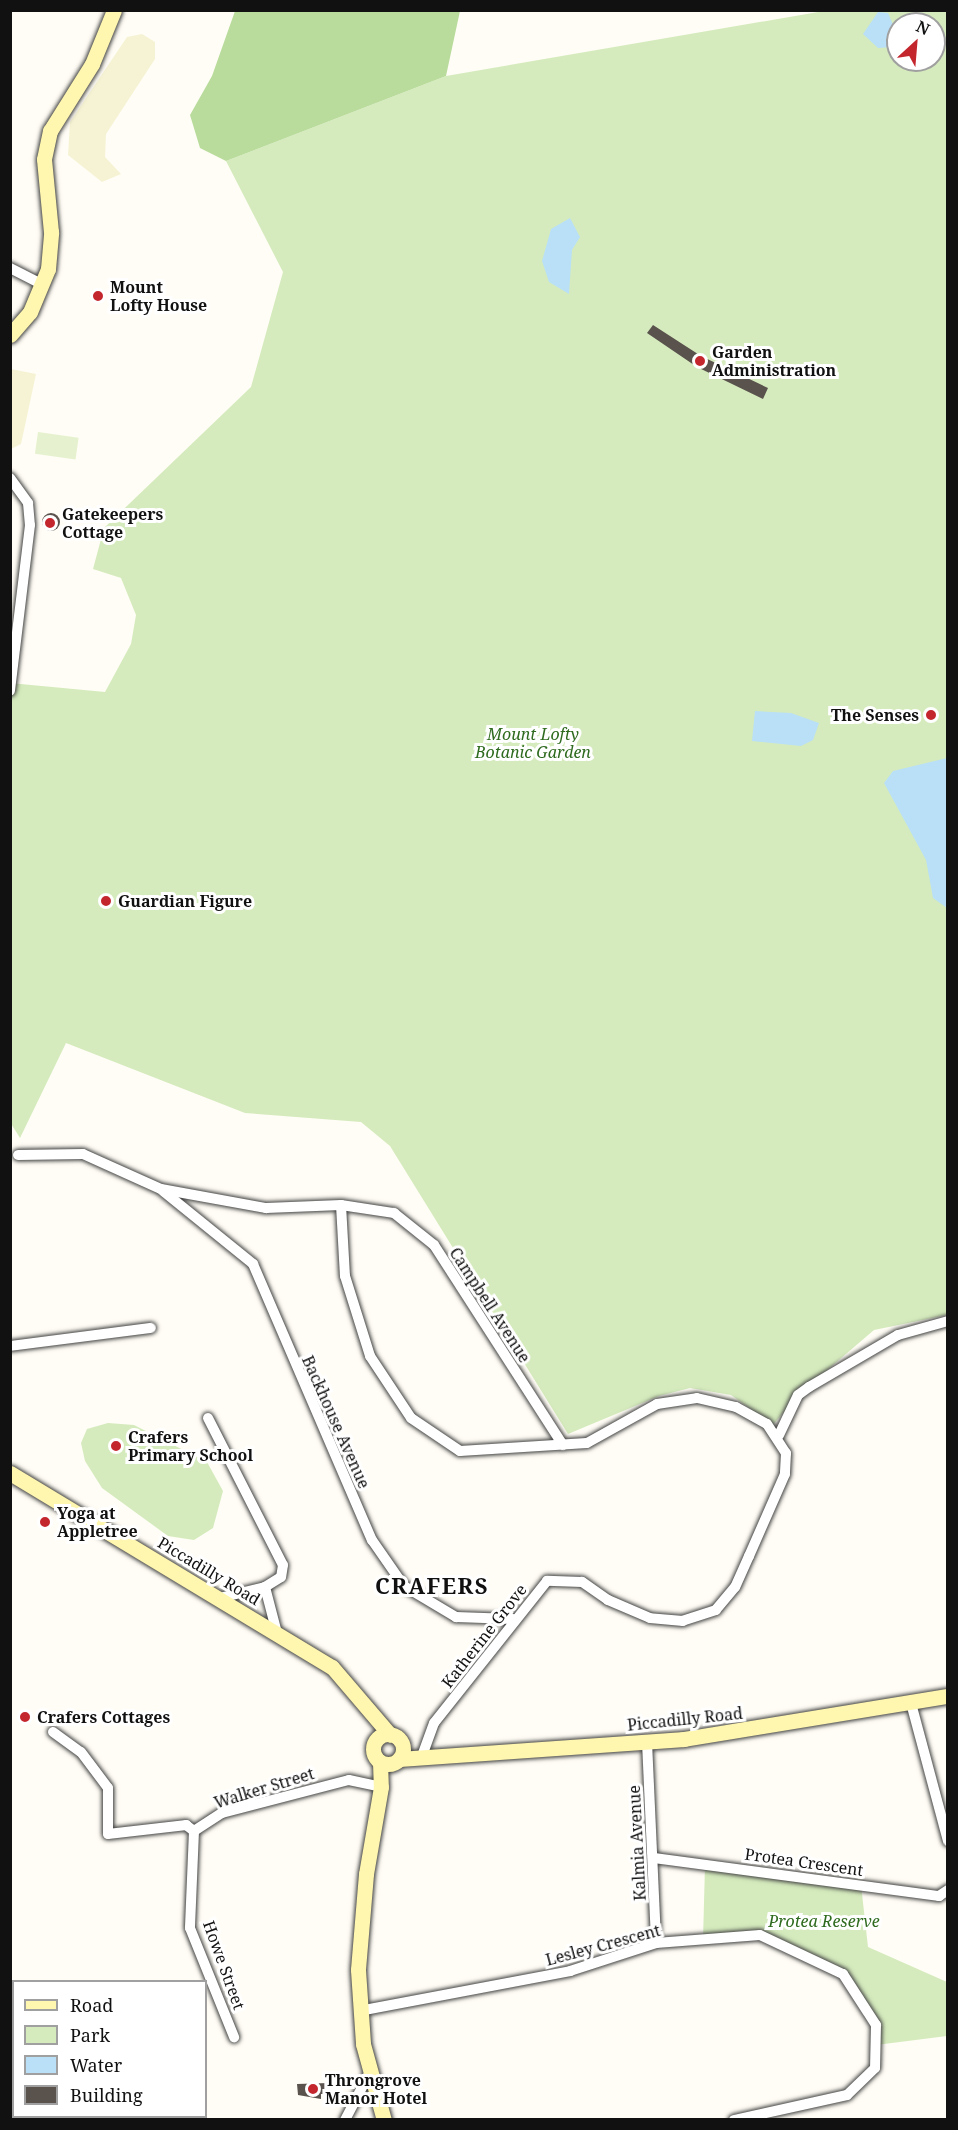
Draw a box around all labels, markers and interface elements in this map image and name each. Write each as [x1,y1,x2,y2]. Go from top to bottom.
north arrow [886,12,946,72]
text: N [913,15,933,40]
place label: Mount Lofty House [110,277,207,315]
marker: Mount Lofty House [91,289,105,303]
place label: Garden Administration [712,342,836,380]
marker: Garden Administration [693,354,707,368]
place label: Gatekeepers Cottage [62,504,163,542]
marker: Gatekeepers Cottage [43,516,57,530]
place label: The Senses [831,705,919,725]
marker: The Senses [924,708,938,722]
park label: Mount Lofty Botanic Garden [475,724,591,762]
place label: Guardian Figure [118,891,252,911]
marker: Guardian Figure [99,894,113,908]
street label: Campbell Avenue [446,1244,534,1366]
street label: Backhouse Avenue [298,1353,374,1491]
place label: Crafers Primary School [128,1427,253,1465]
marker: Crafers Primary School [109,1439,123,1453]
place label: Yoga at Appletree [57,1503,138,1541]
marker: Yoga at Appletree [38,1515,52,1529]
street label: Piccadilly Road [154,1533,264,1609]
district label: CRAFERS [375,1573,489,1599]
street label: Katherine Grove [438,1580,530,1692]
street label: Piccadilly Road [626,1703,744,1735]
place label: Crafers Cottages [37,1707,170,1727]
marker: Crafers Cottages [18,1710,32,1724]
street label: Walker Street [212,1764,316,1812]
street label: Kalmia Avenue [624,1785,650,1901]
street label: Protea Crescent [744,1844,864,1880]
park label: Protea Reserve [768,1911,880,1931]
street label: Howe Street [199,1918,249,2012]
street label: Lesley Crescent [544,1920,662,1970]
legend [12,1980,207,2118]
text: Road [70,1993,113,2017]
text: Park [70,2023,110,2047]
text: Water [70,2053,122,2077]
place label: Throngrove Manor Hotel [325,2070,427,2108]
marker: Throngrove Manor Hotel [306,2082,320,2096]
text: Building [70,2083,143,2107]

